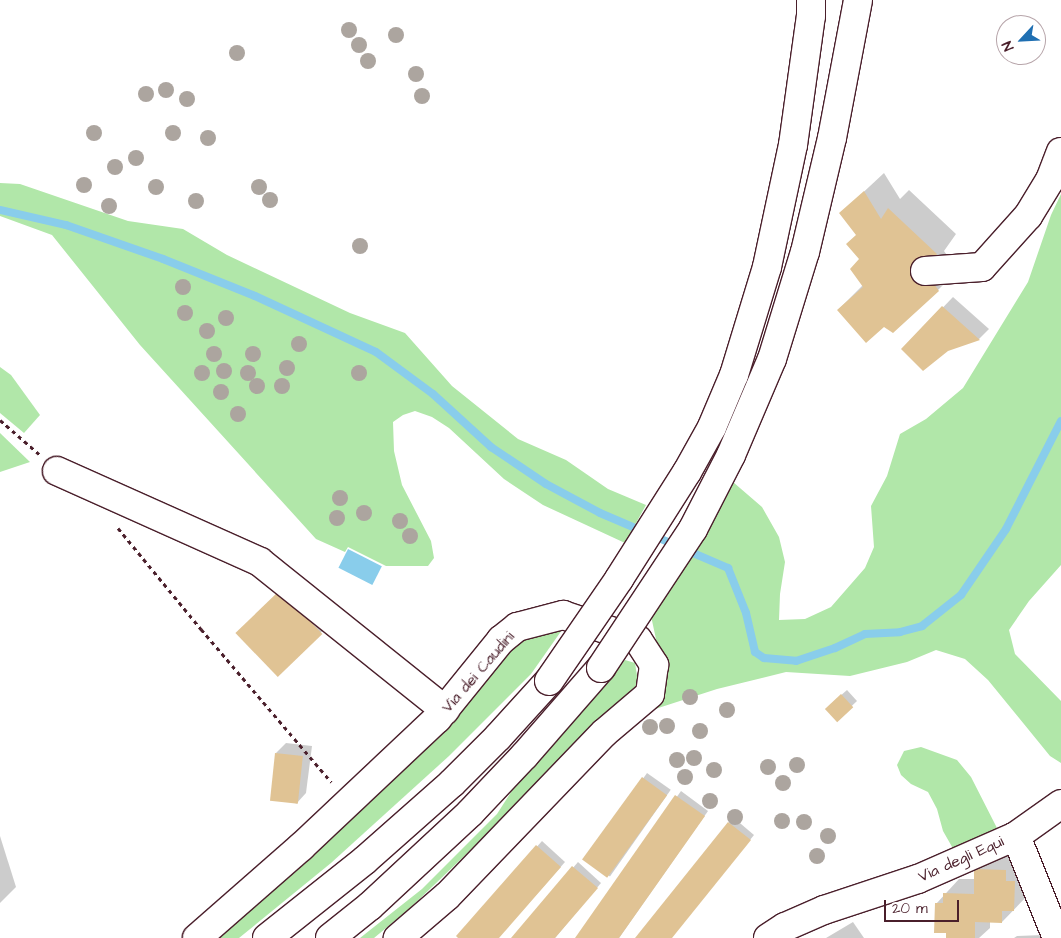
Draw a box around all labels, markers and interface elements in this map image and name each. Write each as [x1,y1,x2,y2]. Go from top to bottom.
north arrow [996,15,1046,65]
text: N [997,38,1019,54]
street label: Via dei Caudini [438,627,518,717]
street label: Via degli Equi [915,832,1007,886]
scale bar [886,890,961,922]
text: 20 m [892,898,928,919]

